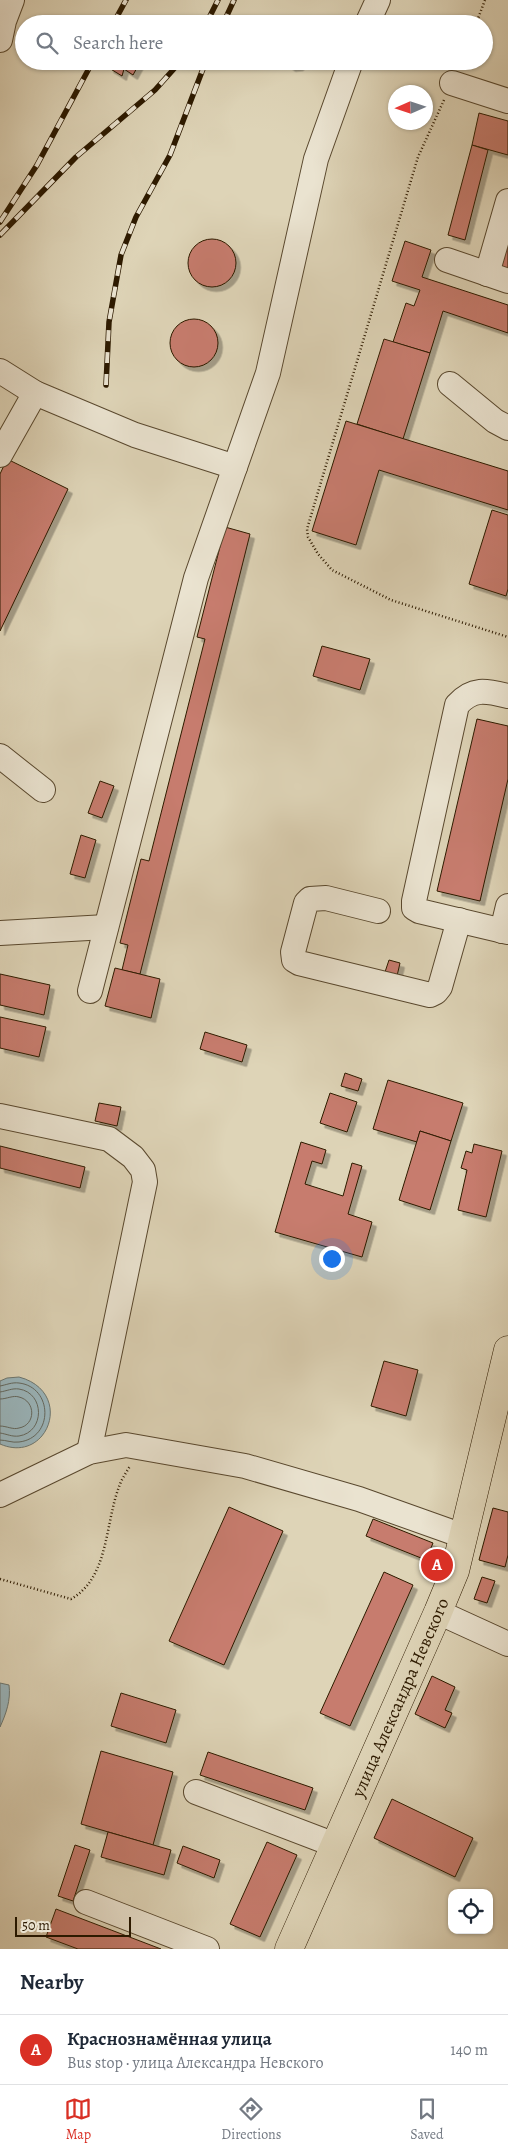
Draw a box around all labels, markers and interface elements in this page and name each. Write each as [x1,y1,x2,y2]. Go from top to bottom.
search box [15,15,493,70]
icon: search [33,29,61,57]
text: Search here [73,30,163,56]
north arrow [388,85,433,130]
your location [319,1246,345,1272]
pin: A [421,1546,453,1584]
street label: улица Александра Невского [345,1594,455,1802]
map controls [448,1889,493,1934]
button: locate [448,1889,493,1934]
scale bar [15,1914,131,1937]
text: 50 m [22,1916,50,1935]
text: Nearby [20,1968,83,1996]
text: Краснознамённая улица [67,2026,272,2052]
text: A [31,2039,41,2061]
text: 140 m [450,2039,488,2061]
text: Bus stop · улица Александра Невского [67,2052,324,2074]
tab: Map [64,2095,92,2144]
tab: Directions [221,2095,281,2144]
tab: Saved [410,2095,444,2144]

